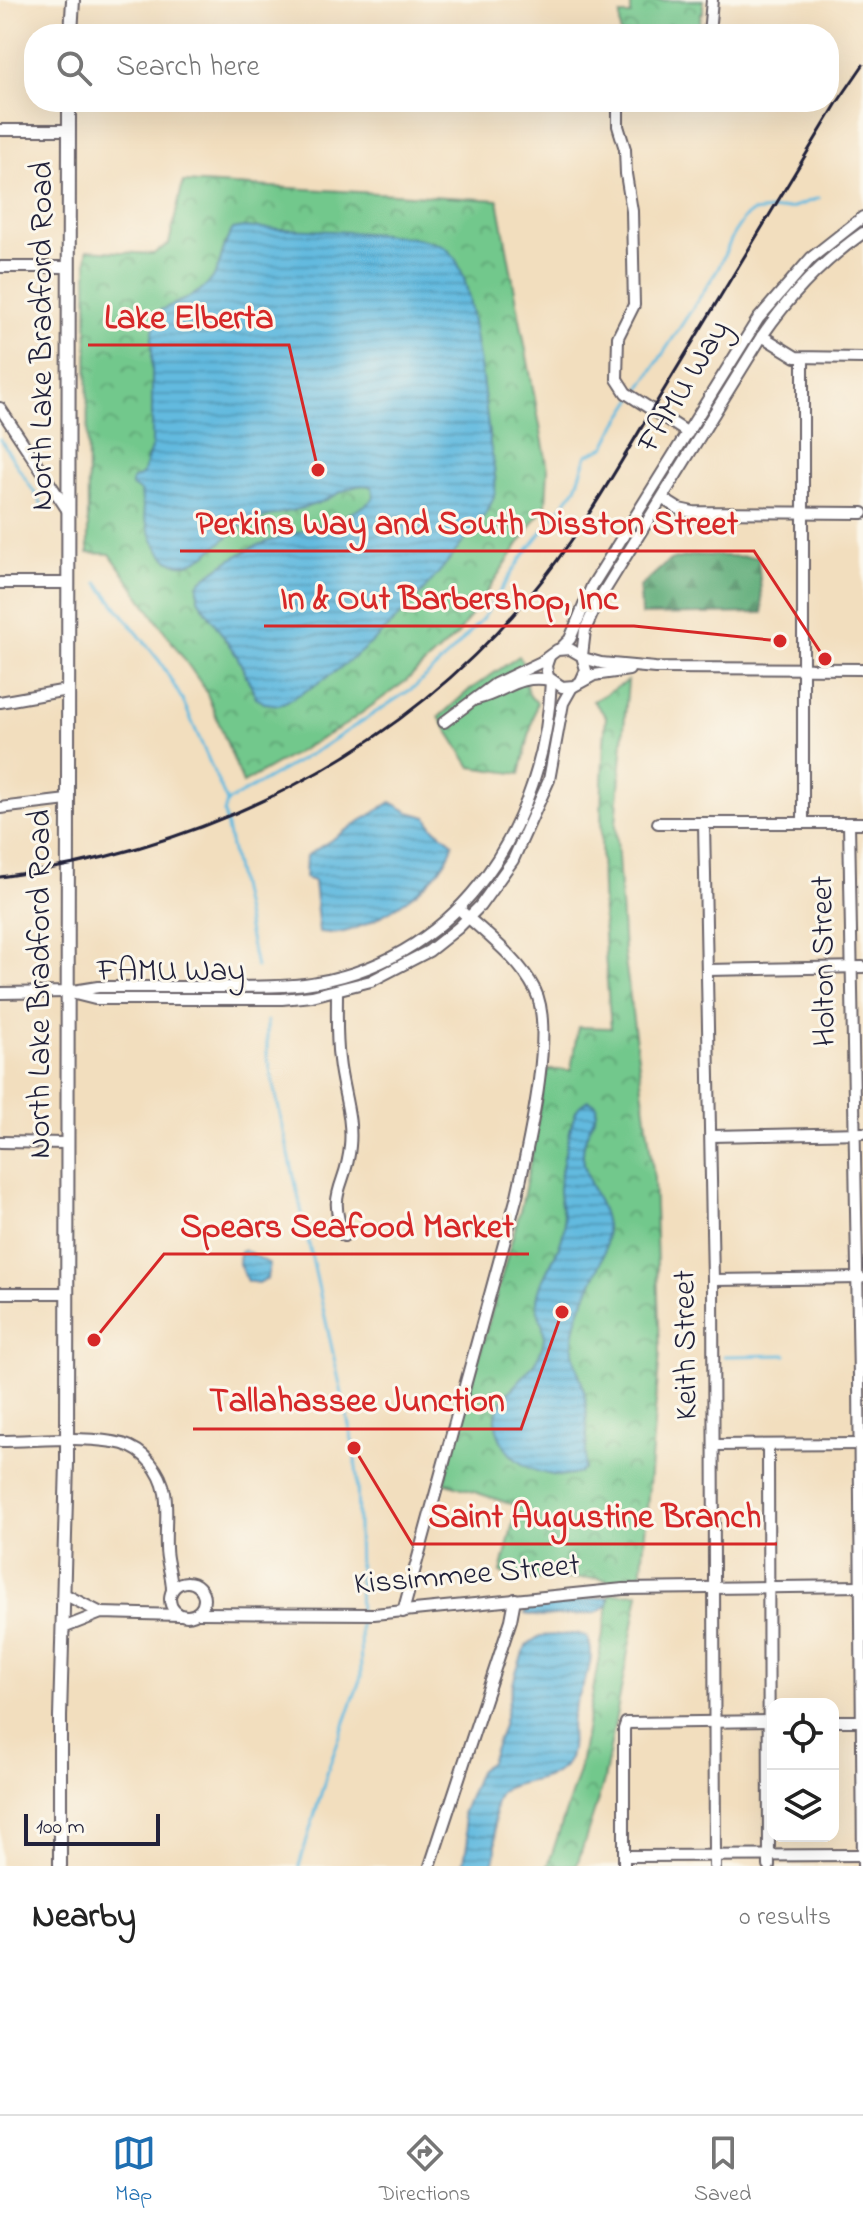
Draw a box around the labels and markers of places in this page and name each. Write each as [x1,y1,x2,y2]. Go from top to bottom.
callout: Lake Elberta [88,287,289,345]
callout: Perkins Way and South Disston Street [180,493,754,551]
callout: In & Out Barbershop, Inc [264,568,634,626]
callout: Spears Seafood Market [164,1196,529,1254]
callout: Tallahassee Junction [193,1371,521,1429]
callout: Saint Augustine Branch [412,1486,777,1544]

